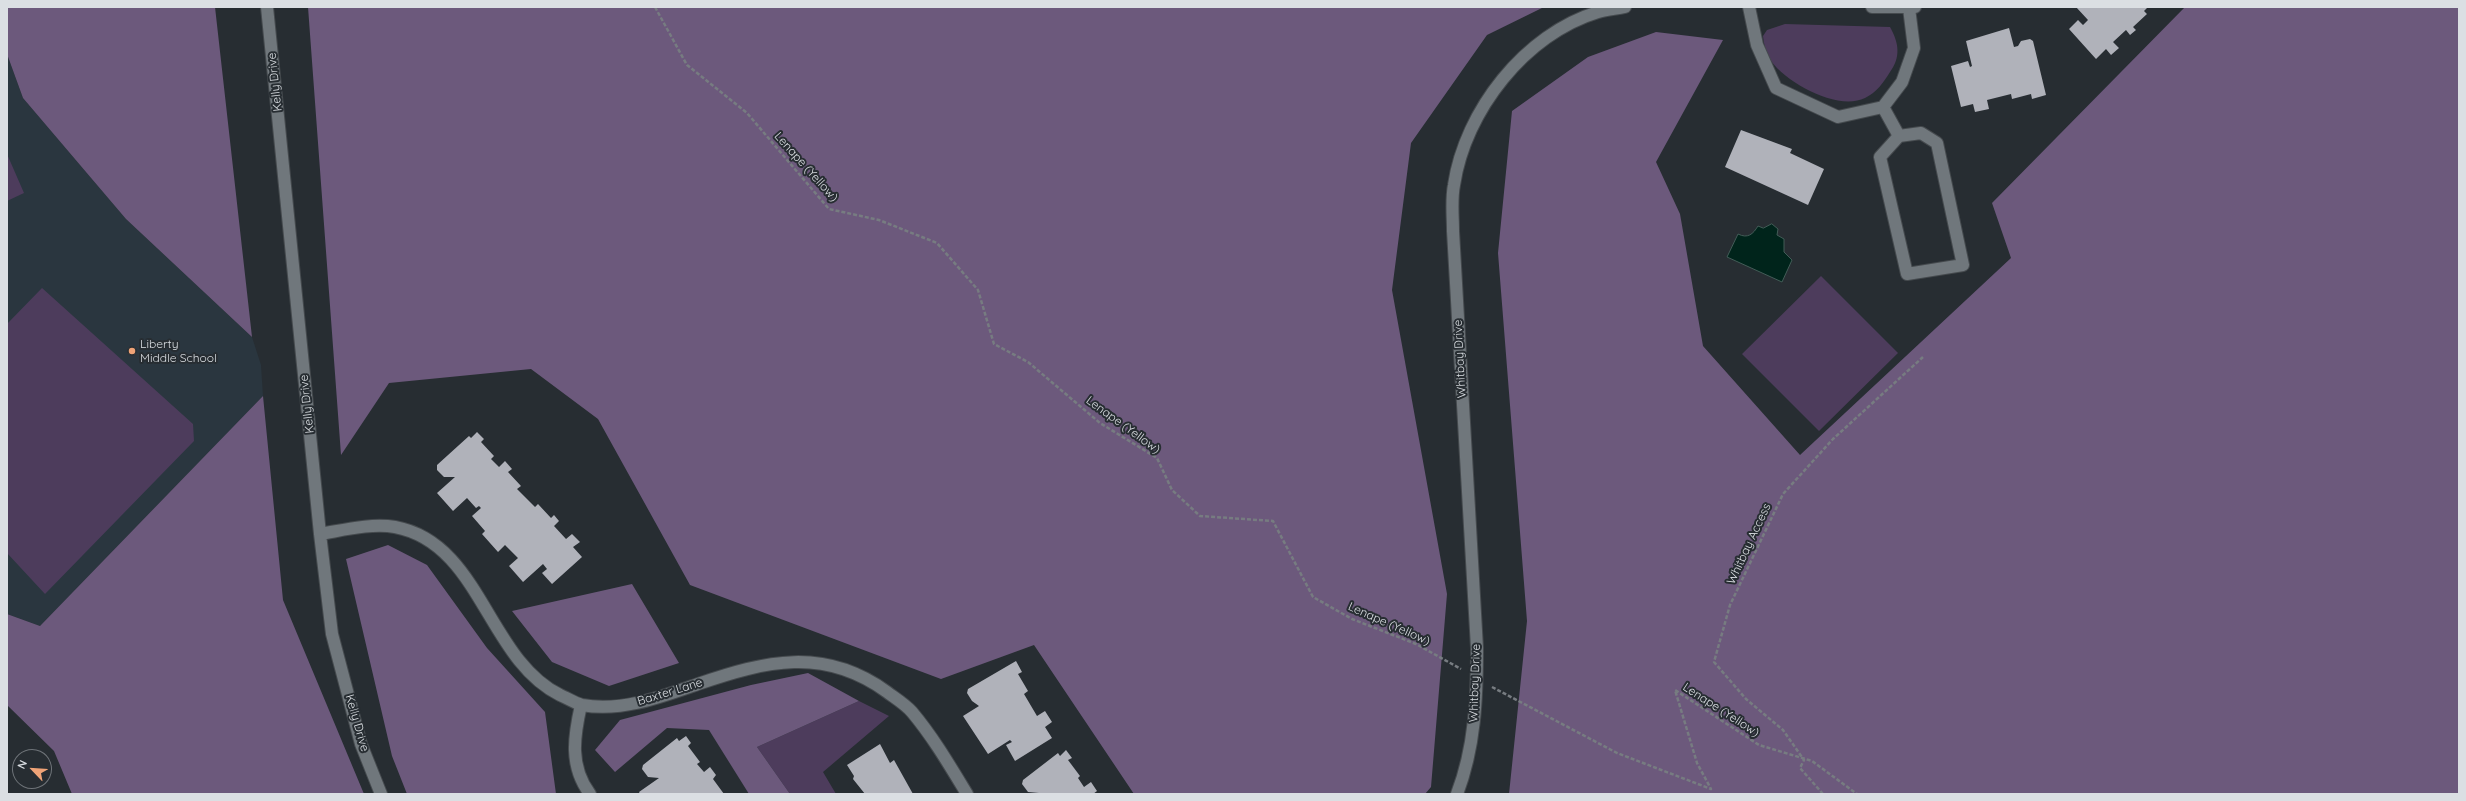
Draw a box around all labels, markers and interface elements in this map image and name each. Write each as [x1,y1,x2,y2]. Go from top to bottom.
street label: Kelly Drive [265,52,285,112]
street label: Lenape (Yellow) [771,129,841,205]
street label: Whitbay Drive [1451,319,1469,399]
place label: Liberty Middle School [140,337,217,365]
marker: Liberty Middle School [127,346,137,356]
street label: Kelly Drive [297,374,317,434]
street label: Lenape (Yellow) [1083,393,1163,457]
street label: Whitbay Access [1724,501,1774,587]
street label: Lenape (Yellow) [1346,599,1432,649]
street label: Whitbay Drive [1466,643,1484,723]
street label: Baxter Lane [636,675,704,709]
street label: Lenape (Yellow) [1680,680,1762,740]
street label: Kelly Drive [342,693,372,753]
north arrow [12,749,52,789]
text: N [14,758,30,771]

